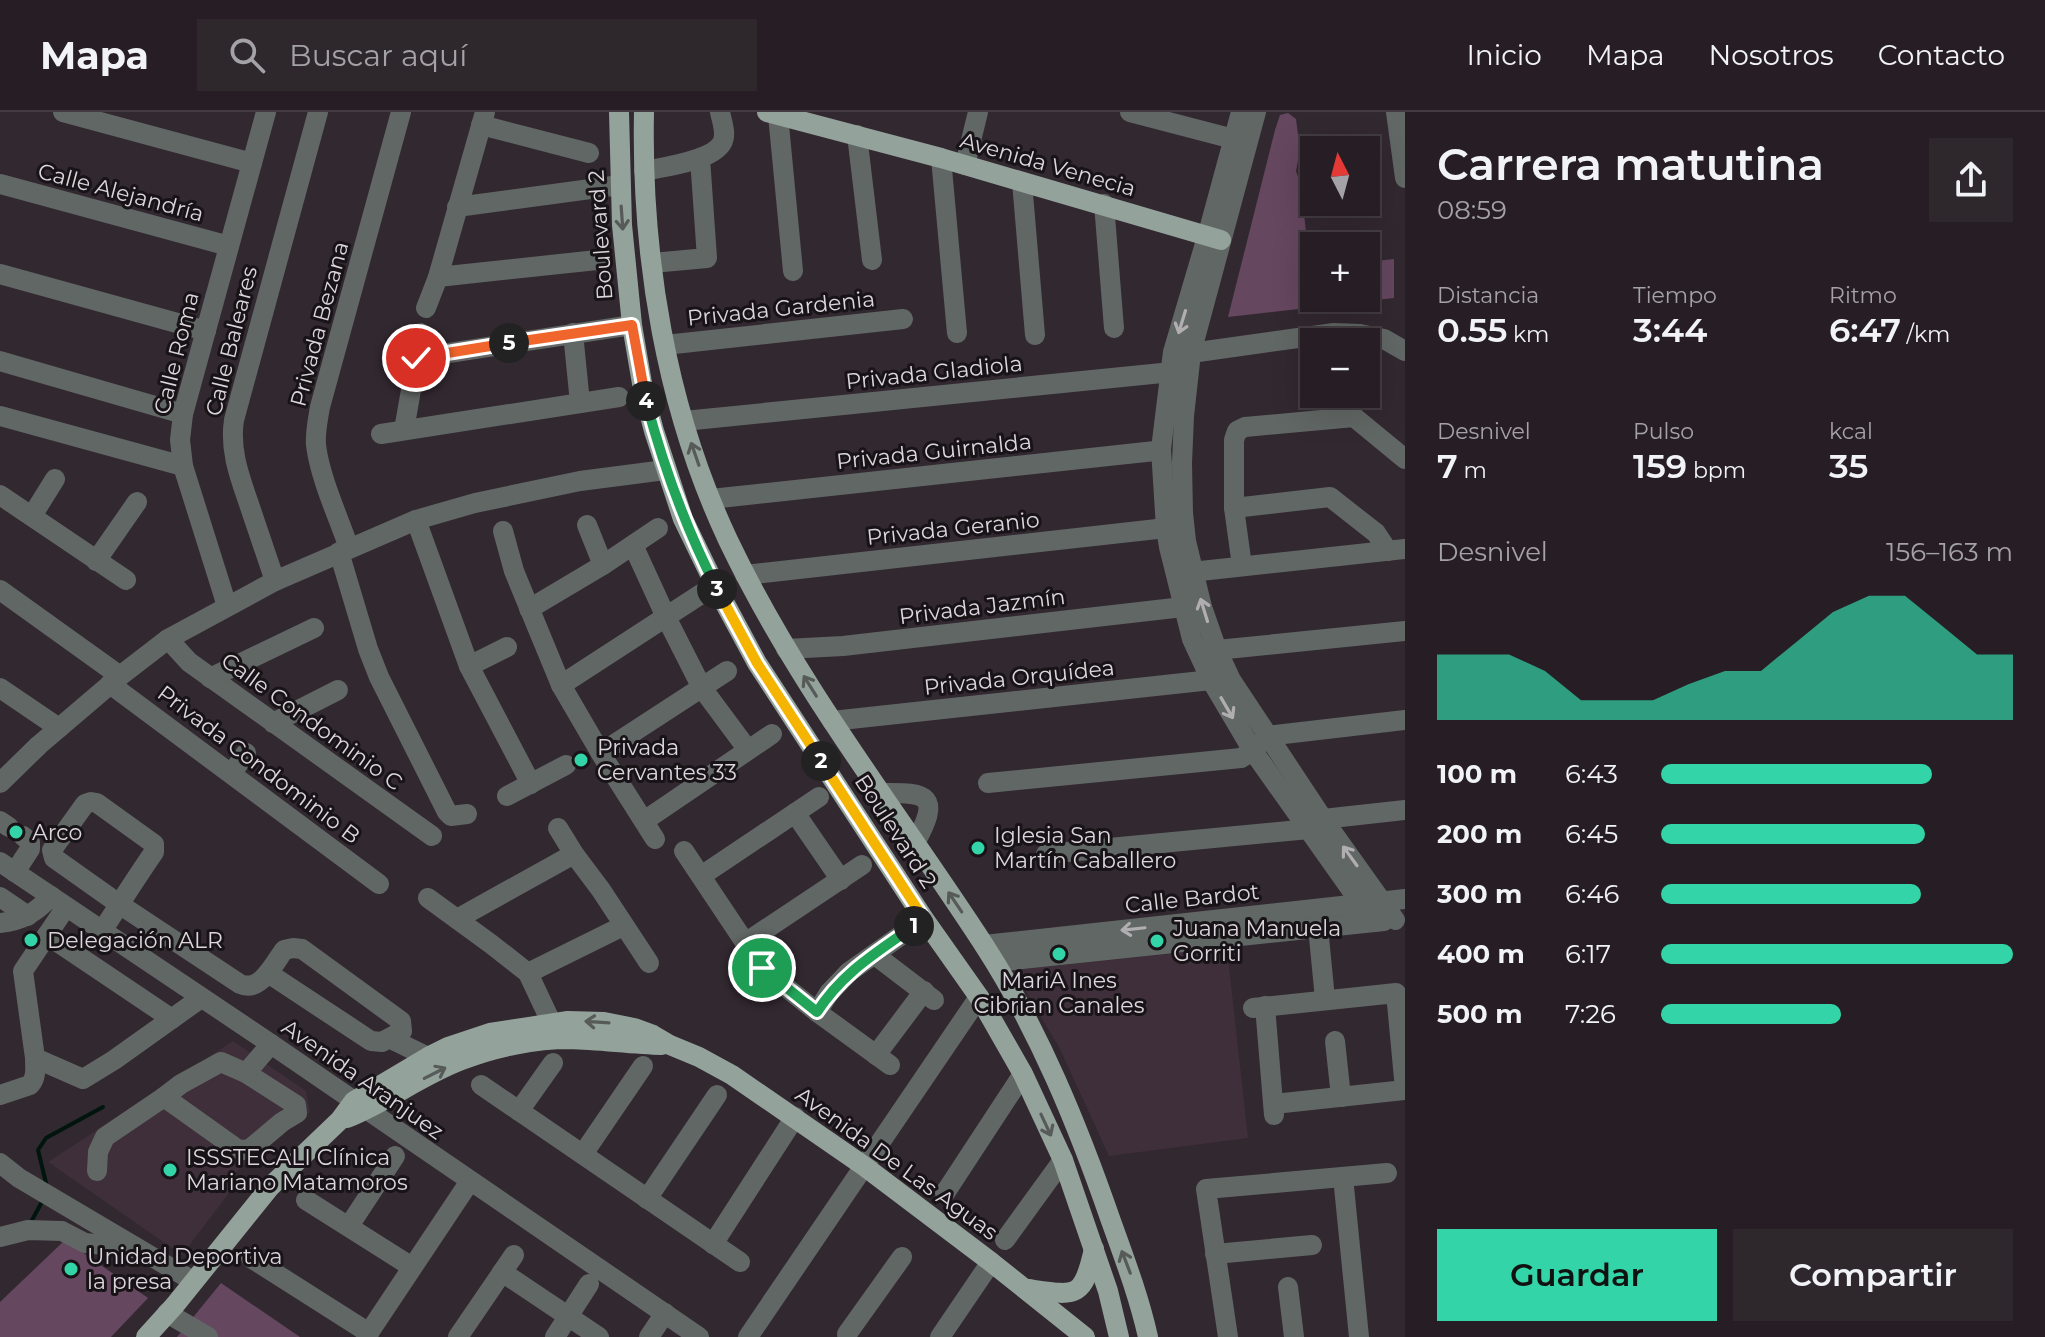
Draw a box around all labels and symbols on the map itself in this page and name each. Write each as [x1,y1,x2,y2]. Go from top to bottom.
street label: Avenida Venecia [957,127,1139,202]
north arrow [1300,136,1380,216]
street label: Calle Alejandría [35,157,207,228]
street label: Boulevard 2 [582,169,619,301]
one-way arrow [615,204,630,231]
street label: Privada Bezana [284,239,355,410]
street label: Calle Baleares [200,263,263,419]
street label: Privada Gardenia [686,285,876,332]
street label: Calle Roma [148,289,205,417]
one-way arrow [1174,308,1189,334]
pin: 5 [489,323,529,363]
pin [382,324,450,392]
street label: Privada Gladiola [844,350,1024,395]
pin: 4 [626,381,666,421]
street label: Privada Guirnalda [835,428,1033,475]
one-way arrow [687,442,701,467]
street label: Privada Geranio [865,506,1041,551]
pin: 3 [697,569,737,609]
street label: Privada Jazmín [897,583,1067,630]
one-way arrow [1196,598,1211,624]
street label: Calle Condominio C [216,647,407,796]
street label: Privada Orquídea [922,654,1116,701]
one-way arrow [802,676,819,698]
street label: Privada Condominio B [152,679,365,849]
one-way arrow [1219,696,1235,719]
place label: Privada Cervantes 33 [597,734,737,786]
pin: 2 [801,741,841,781]
marker: Privada Cervantes 33 [572,751,590,769]
street label: Boulevard 2 [849,769,942,893]
place label: Arco [32,819,82,846]
place label: Iglesia San Martín Caballero [994,822,1176,874]
marker: Arco [7,823,25,841]
marker: Iglesia San Martín Caballero [969,839,987,857]
one-way arrow [1342,846,1358,868]
street label: Calle Bardot [1123,878,1261,919]
one-way arrow [947,892,963,914]
pin: 1 [894,906,934,946]
place label: Juana Manuela Gorriti [1172,915,1341,967]
one-way arrow [1120,921,1147,936]
place label: Delegación ALR [47,927,223,954]
marker: Delegación ALR [22,931,40,949]
marker: Juana Manuela Gorriti [1148,932,1166,950]
pin [728,934,796,1002]
marker: MariA Ines Cibrian Canales [1050,945,1068,963]
place label: MariA Ines Cibrian Canales [974,967,1145,1019]
street label: Avenida Aranjuez [277,1013,449,1145]
one-way arrow [584,1015,611,1030]
one-way arrow [422,1065,446,1080]
street label: Avenida De Las Aguas [790,1081,1003,1246]
one-way arrow [1039,1112,1054,1136]
place label: ISSSTECALI Clínica Mariano Matamoros [186,1144,408,1196]
marker: ISSSTECALI Clínica Mariano Matamoros [161,1161,179,1179]
place label: Unidad Deportiva la presa [87,1243,282,1295]
one-way arrow [1118,1250,1132,1275]
marker: Unidad Deportiva la presa [62,1260,80,1278]

